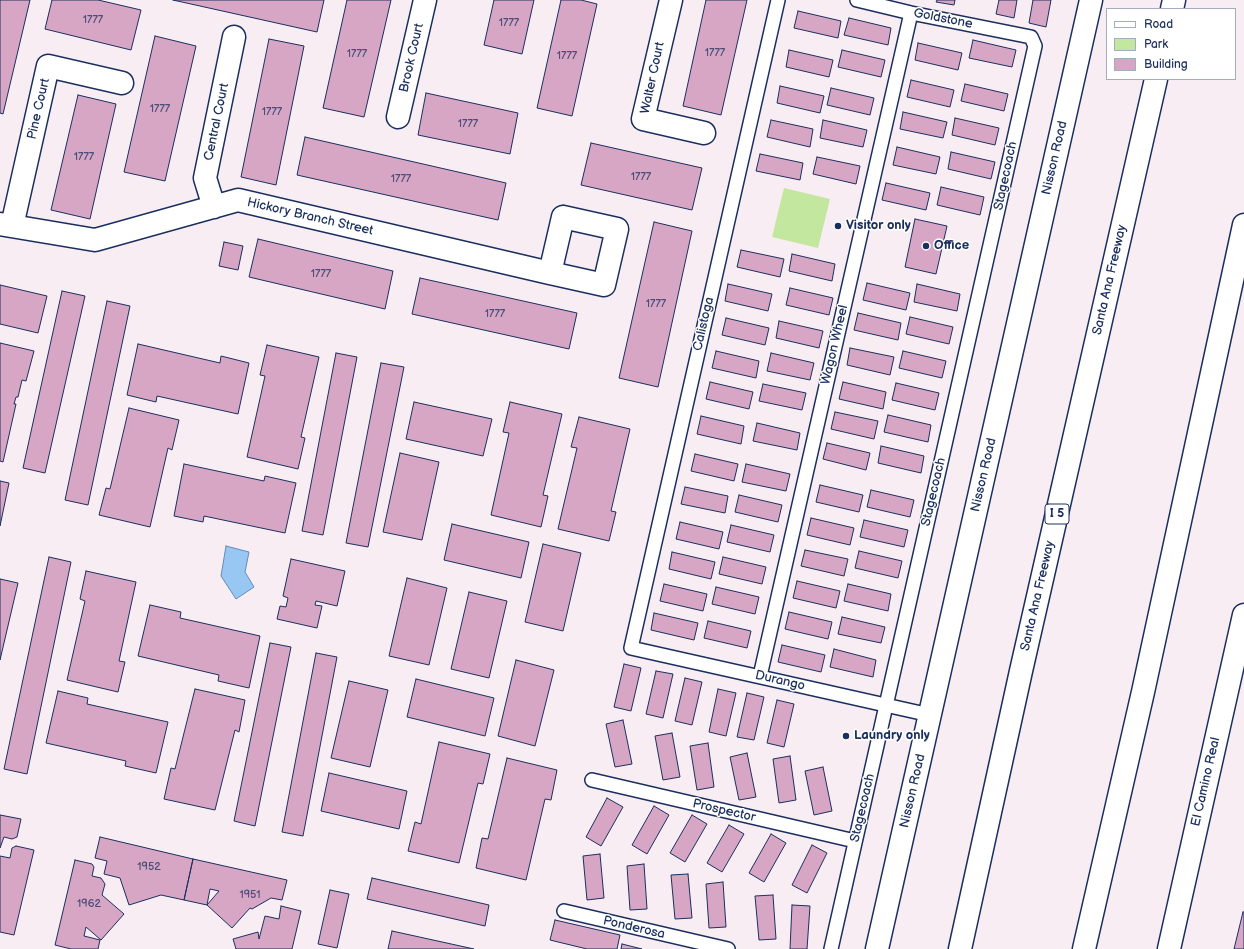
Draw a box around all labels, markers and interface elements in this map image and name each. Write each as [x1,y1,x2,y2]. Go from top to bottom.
street label: Goldstone [912,6,974,32]
legend [1106,8,1236,80]
house number: 1777 [83,13,103,27]
house number: 1777 [499,16,519,30]
text: Road [1144,17,1173,32]
street label: Brook Court [396,22,428,94]
text: Park [1144,37,1168,52]
street label: Walter Court [638,40,668,116]
house number: 1777 [705,46,725,60]
house number: 1777 [347,47,367,61]
house number: 1777 [557,49,577,63]
text: Building [1144,57,1188,72]
street label: Pine Court [24,77,54,141]
street label: Central Court [201,82,233,162]
house number: 1777 [150,102,170,116]
house number: 1777 [262,105,282,119]
house number: 1777 [458,117,478,131]
street label: Nisson Road [1039,120,1071,196]
street label: Stagecoach [991,140,1021,212]
house number: 1777 [74,150,94,164]
house number: 1777 [631,170,651,184]
house number: 1777 [391,172,411,186]
street label: Hickory Branch Street [245,195,375,239]
place label: Visitor only [846,218,911,234]
marker: Visitor only [833,221,843,231]
street label: Santa Ana Freeway [1090,223,1130,337]
place label: Office [934,238,969,254]
marker: Office [921,241,931,251]
house number: 1777 [311,267,331,281]
street label: Calistoga [690,296,718,352]
house number: 1777 [646,297,666,311]
street label: Wagon Wheel [818,304,852,386]
house number: 1777 [485,307,505,321]
street label: Nisson Road [968,437,1000,513]
street label: Stagecoach [919,456,949,528]
road number: I 5 [1045,504,1069,524]
street label: Santa Ana Freeway [1018,539,1058,653]
street label: Durango [754,668,806,694]
place label: Laundry only [854,728,930,744]
marker: Laundry only [841,731,851,741]
street label: El Camino Real [1188,736,1224,828]
street label: Nisson Road [897,753,929,829]
street label: Stagecoach [848,772,878,844]
street label: Prospector [691,796,757,826]
house number: 1952 [137,860,161,874]
house number: 1951 [239,888,261,902]
house number: 1962 [77,897,101,911]
street label: Ponderosa [601,913,667,943]

